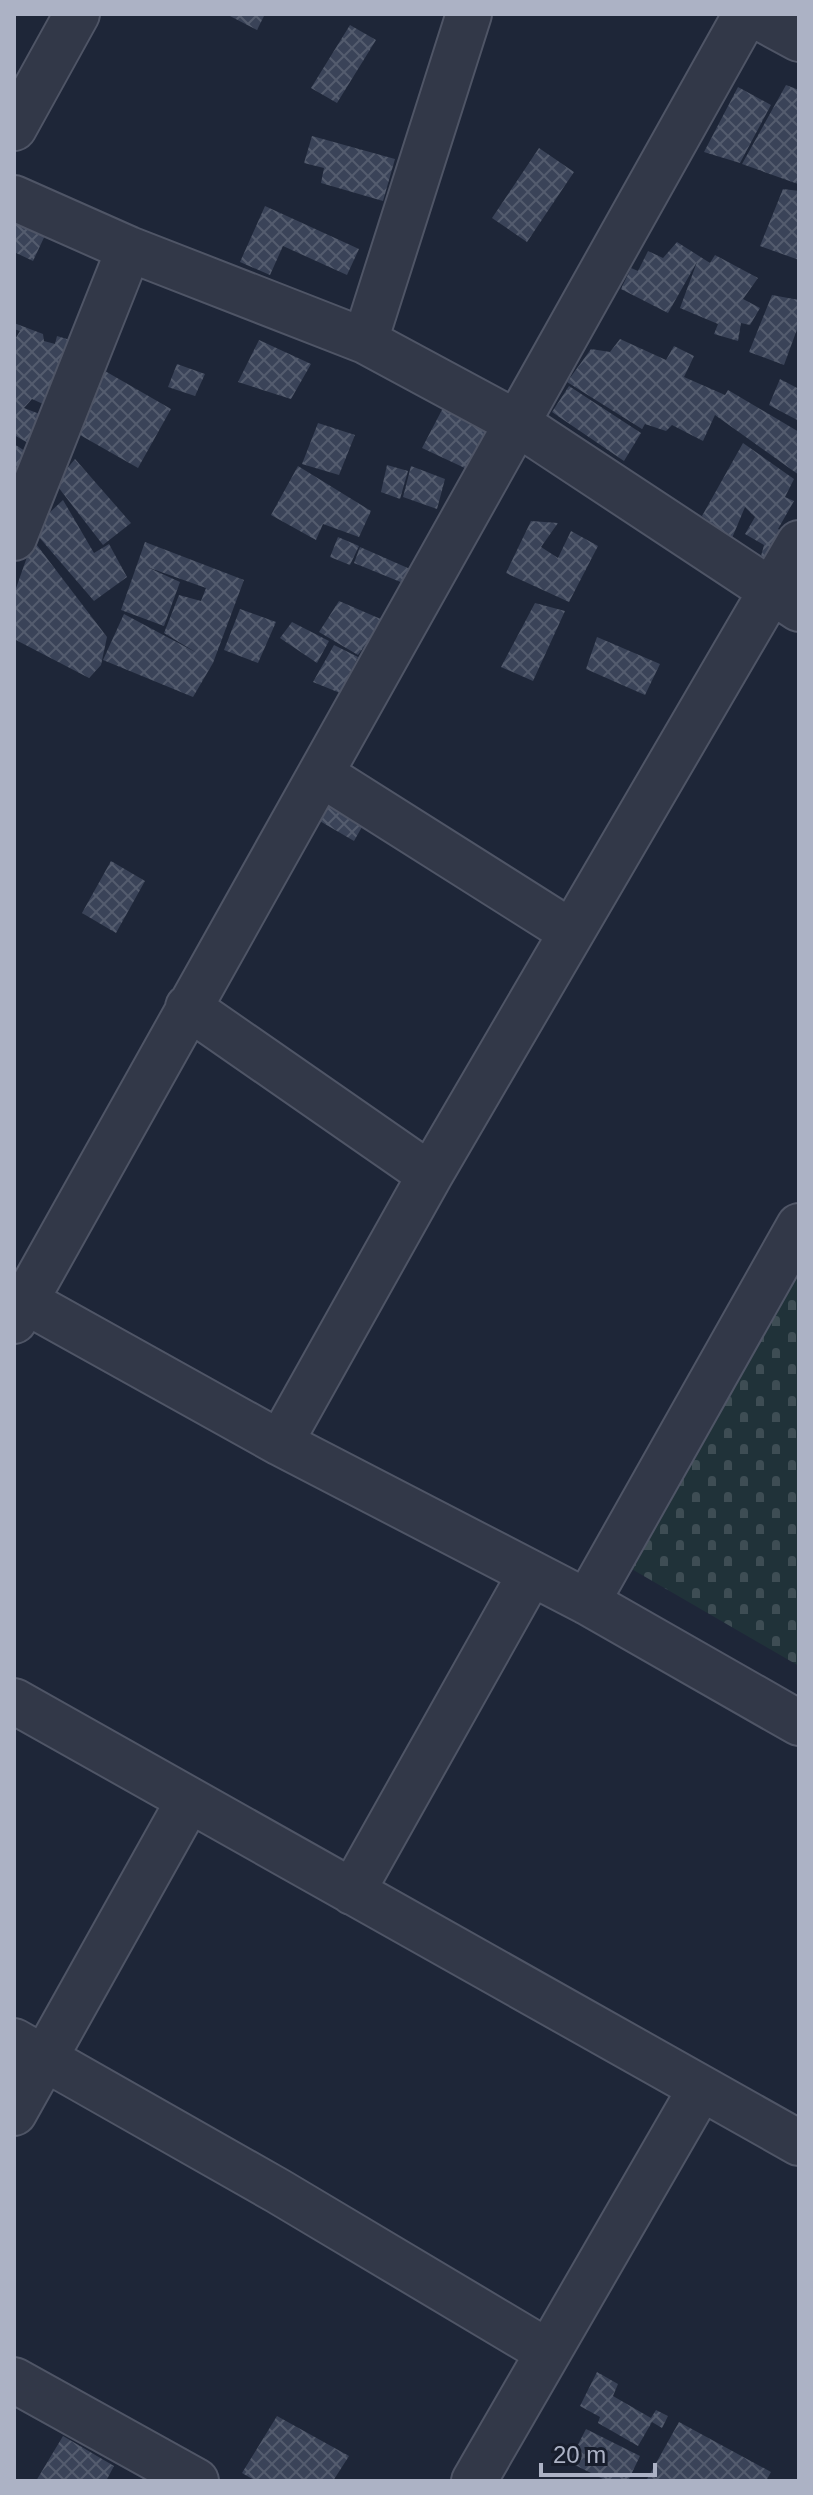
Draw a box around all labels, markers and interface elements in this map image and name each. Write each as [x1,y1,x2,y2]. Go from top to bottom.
scale bar [541,2427,655,2477]
text: 20 m [553,2441,606,2468]

